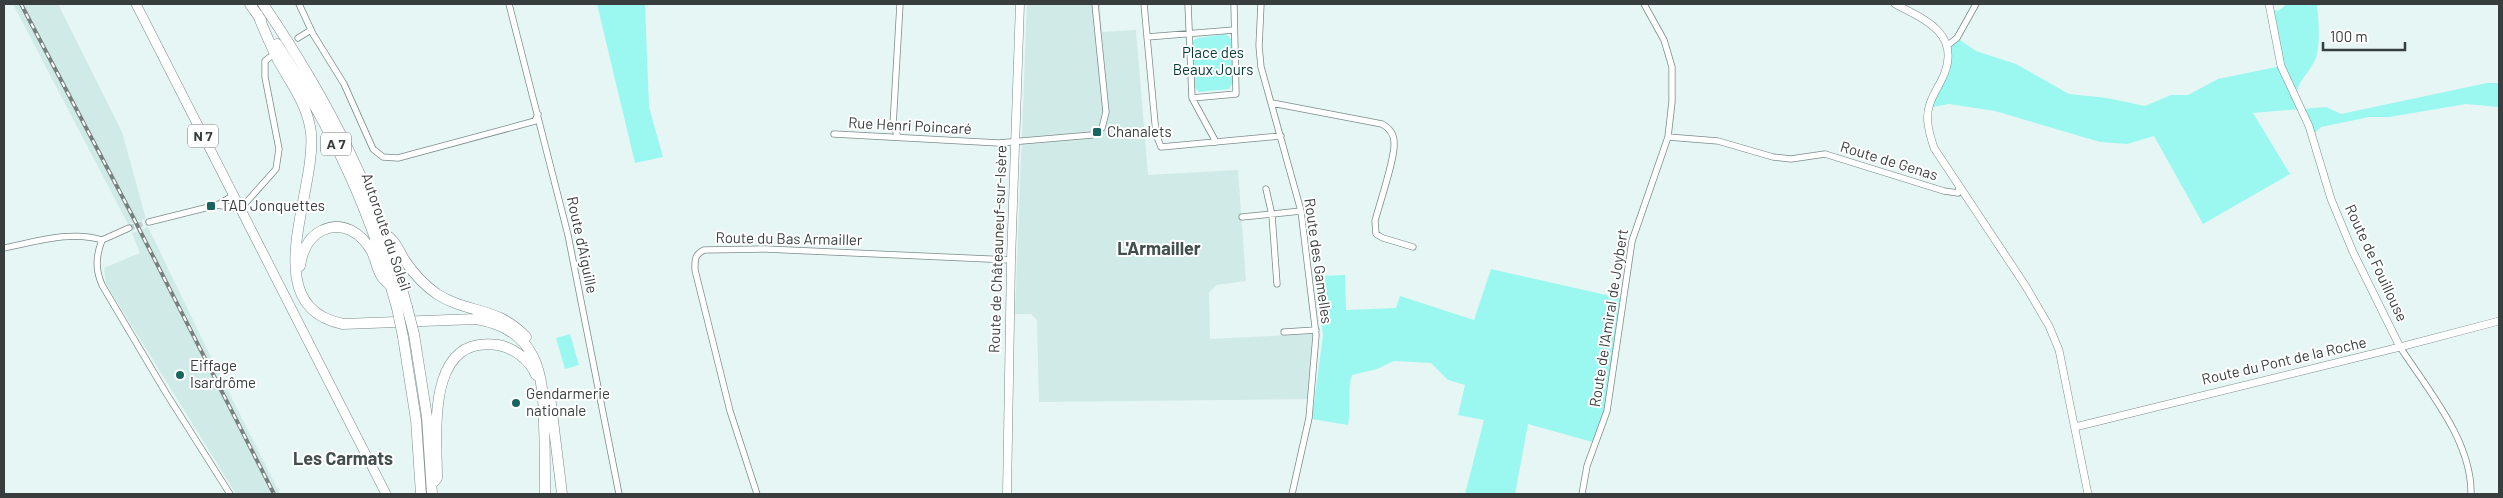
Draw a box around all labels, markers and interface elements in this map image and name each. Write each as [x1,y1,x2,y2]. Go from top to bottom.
scale bar [2323,20,2406,52]
text: 100 m [2330,27,2368,45]
park label: Place des Beaux Jours [1173,43,1253,78]
street label: Rue Henri Poincaré [848,113,972,137]
place label: Chanalets [1107,122,1172,140]
road number: N 7 [188,124,218,148]
marker: Chanalets [1091,126,1103,138]
road number: A 7 [321,132,351,156]
street label: Route de Genas [1838,137,1940,183]
street label: Route de Châteauneuf-sur-Isère [984,145,1010,353]
street label: Autoroute du Soleil [358,170,416,293]
street label: Route d'Aiguille [564,195,602,295]
place label: TAD Jonquettes [221,196,325,214]
street label: Route des Gamelles [1301,197,1337,325]
marker: TAD Jonquettes [205,200,217,212]
street label: Route de Fouillouse [2342,201,2412,324]
street label: Route du Bas Armailler [715,228,863,248]
street label: Route de l'Amiral de Joybert [1585,228,1631,408]
district label: L'Armailler [1117,237,1201,259]
street label: Route du Pont de la Roche [2200,332,2368,388]
place label: Eiffage Isardrôme [190,356,256,391]
marker: Eiffage Isardrôme [174,369,186,381]
place label: Gendarmerie nationale [526,384,610,419]
marker: Gendarmerie nationale [510,397,522,409]
district label: Les Carmats [293,447,393,469]

